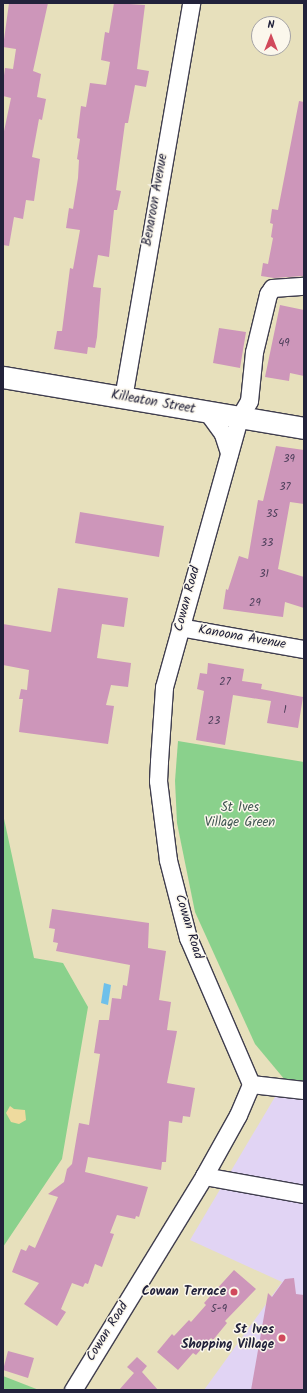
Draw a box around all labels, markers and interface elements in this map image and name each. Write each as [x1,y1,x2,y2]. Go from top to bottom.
north arrow [251,16,291,56]
text: N [268,16,274,34]
street label: Benaroon Avenue [140,153,172,247]
house number: 49 [278,336,290,350]
street label: Killeaton Street [110,388,196,418]
house number: 39 [283,452,295,466]
house number: 37 [279,480,291,494]
house number: 35 [266,507,278,521]
house number: 33 [261,536,273,550]
street label: Cowan Road [172,565,204,633]
house number: 31 [259,567,269,581]
house number: 29 [249,596,261,610]
street label: Kanoona Avenue [197,623,287,653]
house number: 27 [219,675,231,689]
house number: 1 [283,703,287,717]
house number: 23 [208,714,220,728]
park label: St Ives Village Green [205,801,275,832]
street label: Cowan Road [171,893,205,961]
place label: Cowan Terrace [142,1284,226,1300]
marker: Cowan Terrace [229,1287,239,1297]
street label: Cowan Road [84,1300,132,1364]
house number: 5-9 [211,1302,227,1316]
place label: St Ives Shopping Village [181,1323,274,1354]
marker: St Ives Shopping Village [277,1333,287,1343]

